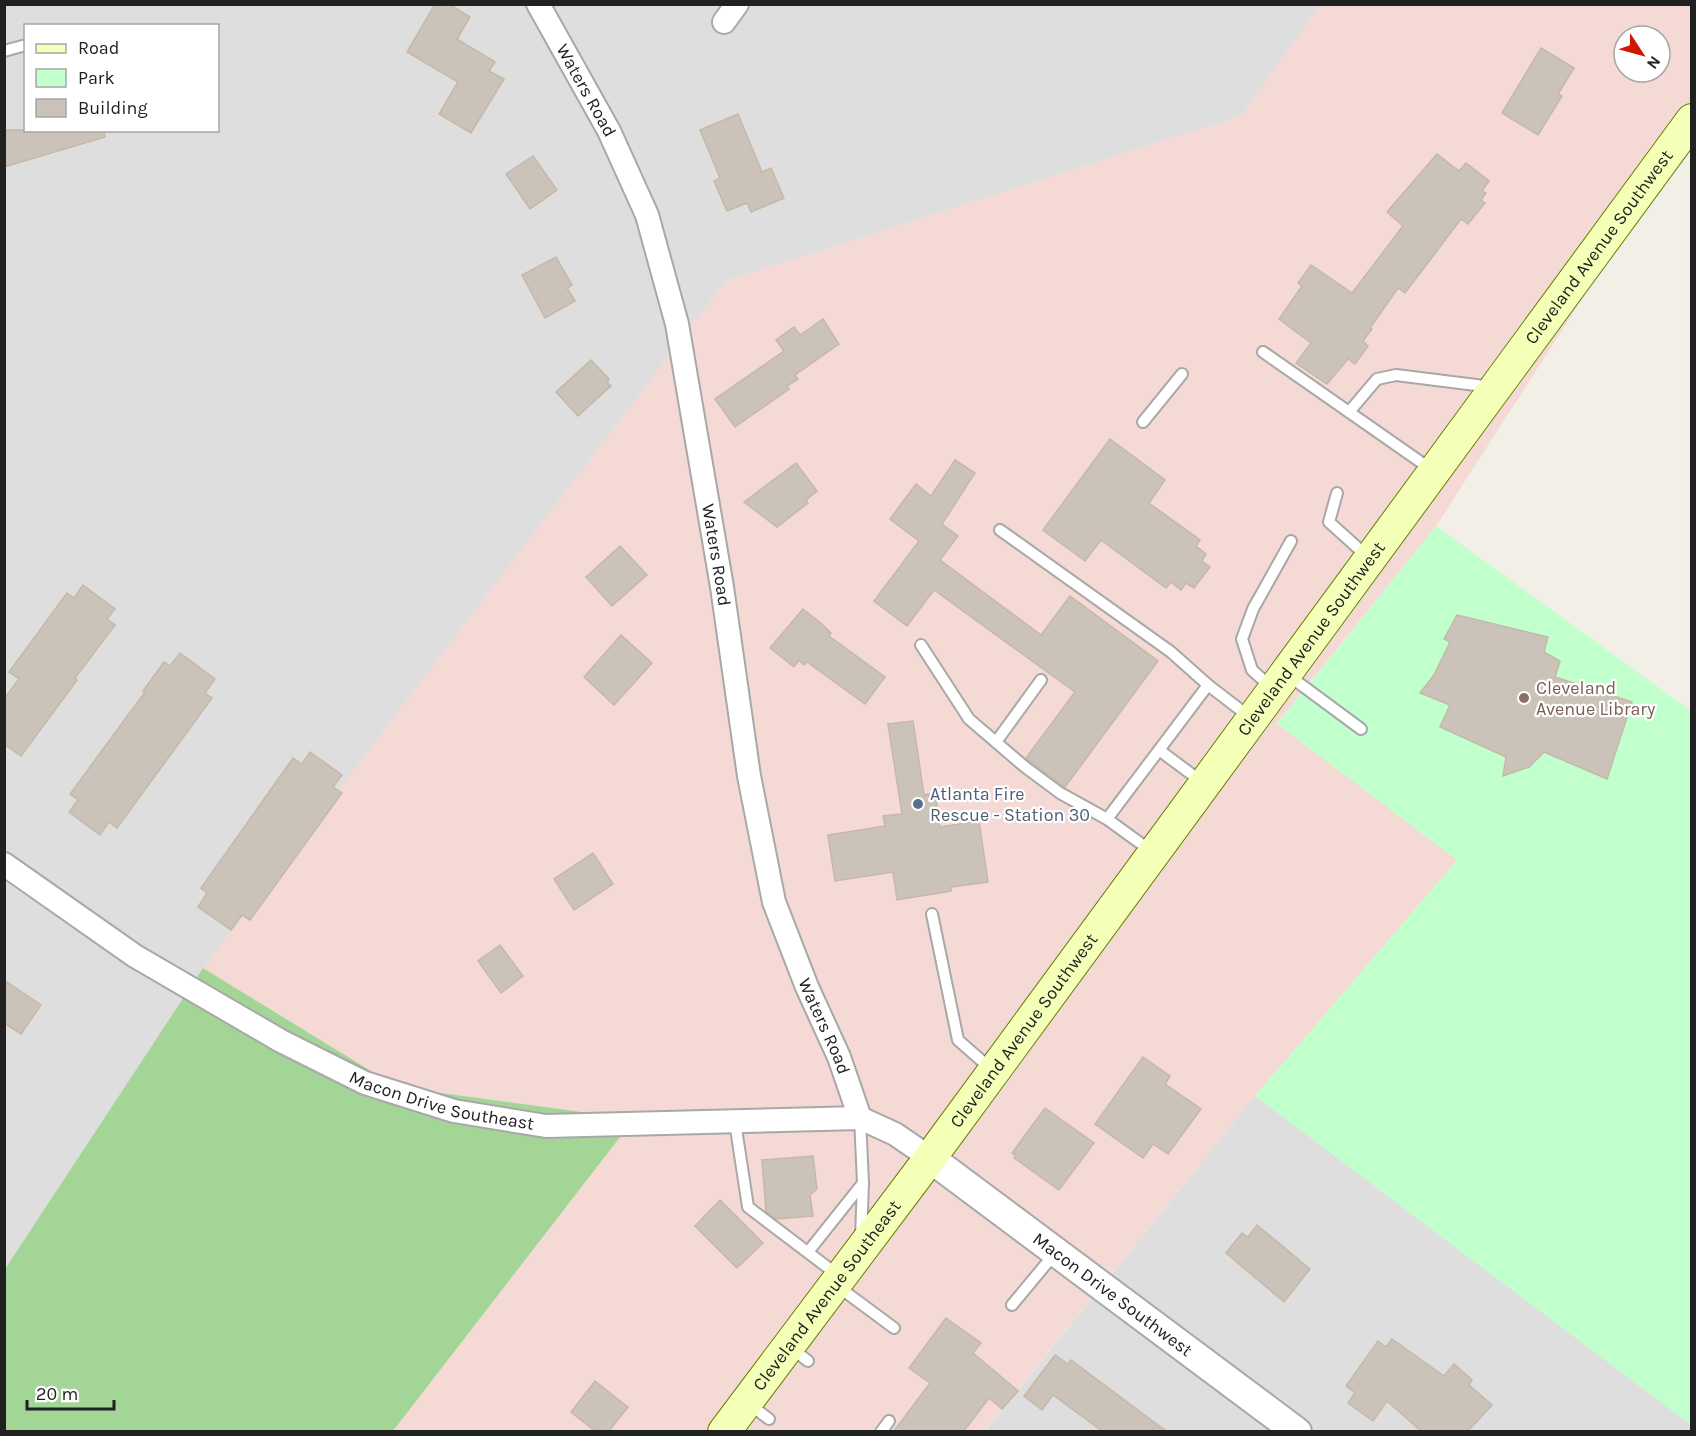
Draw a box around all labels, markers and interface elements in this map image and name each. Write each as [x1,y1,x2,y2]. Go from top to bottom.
legend [24,24,219,132]
north arrow [1612,24,1672,84]
text: Road [78,37,119,59]
street label: Waters Road [552,40,621,141]
text: N [1643,52,1665,73]
text: Park [78,67,115,89]
text: Building [78,97,148,119]
street label: Cleveland Avenue Southwest [1520,145,1678,349]
street label: Waters Road [697,502,736,607]
street label: Cleveland Avenue Southwest [1233,537,1390,740]
place label: Cleveland Avenue Library [1536,677,1656,720]
marker: Cleveland Avenue Library [1517,691,1531,705]
place label: Atlanta Fire Rescue - Station 30 [930,783,1090,826]
marker: Atlanta Fire Rescue - Station 30 [911,797,925,811]
street label: Cleveland Avenue Southwest [945,929,1102,1132]
street label: Waters Road [794,975,855,1077]
street label: Macon Drive Southeast [346,1066,536,1135]
street label: Cleveland Avenue Southeast [748,1196,906,1395]
street label: Macon Drive Southwest [1029,1228,1197,1361]
scale bar [27,1373,114,1411]
text: 20 m [36,1383,78,1405]

